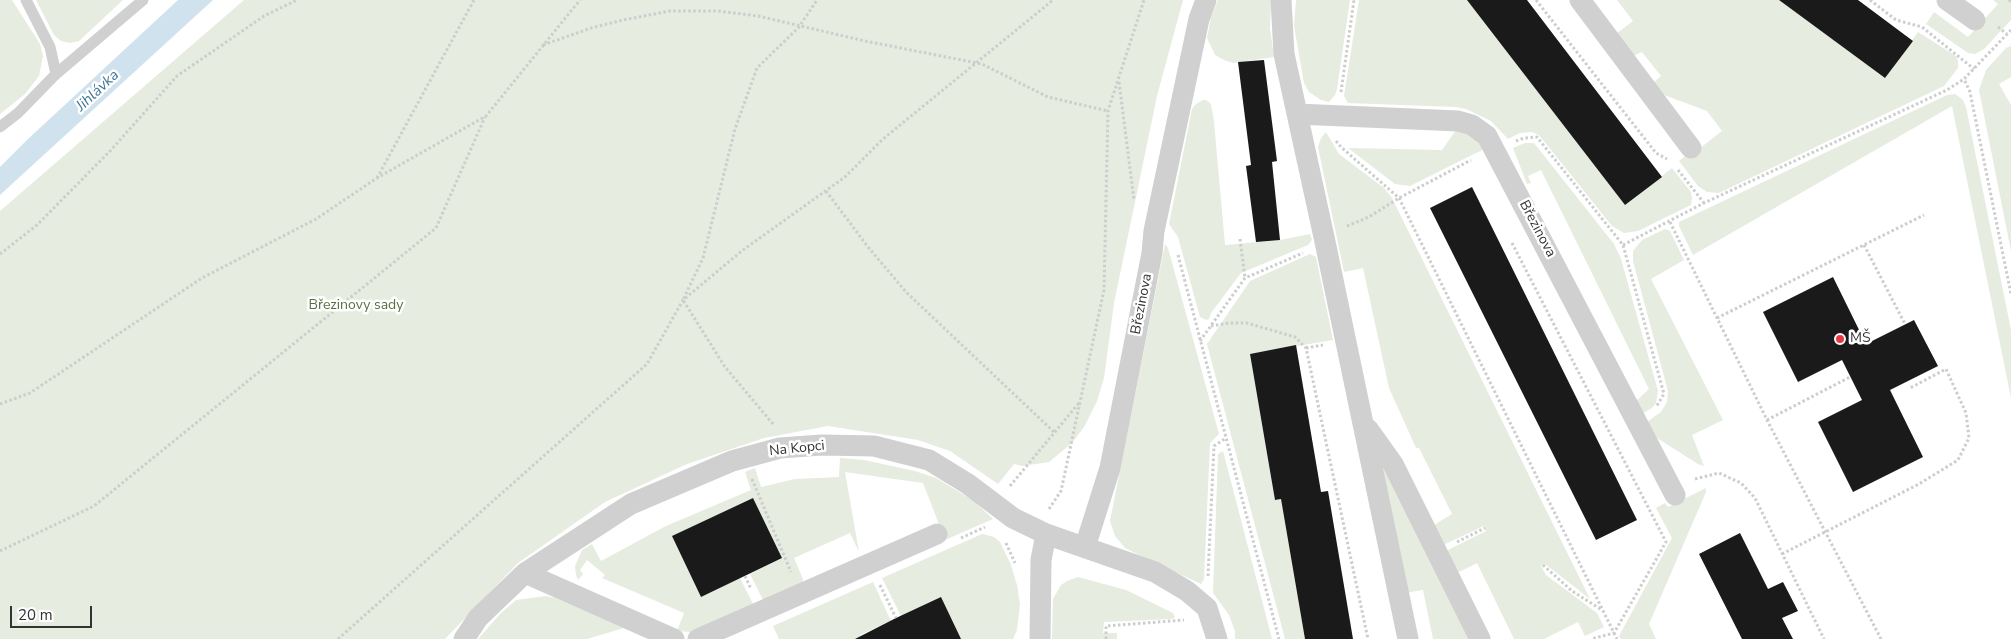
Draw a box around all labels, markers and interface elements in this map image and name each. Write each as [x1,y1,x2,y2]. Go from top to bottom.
water label: Jihlávka [73,67,123,115]
street label: Březinova [1515,198,1559,260]
street label: Březinova [1128,272,1156,336]
park label: Březinovy sady [309,298,403,314]
place label: MŠ [1850,331,1871,347]
marker: MŠ [1834,333,1846,345]
street label: Na Kopci [768,438,826,460]
scale bar [12,596,95,628]
text: 20 m [18,605,53,625]

